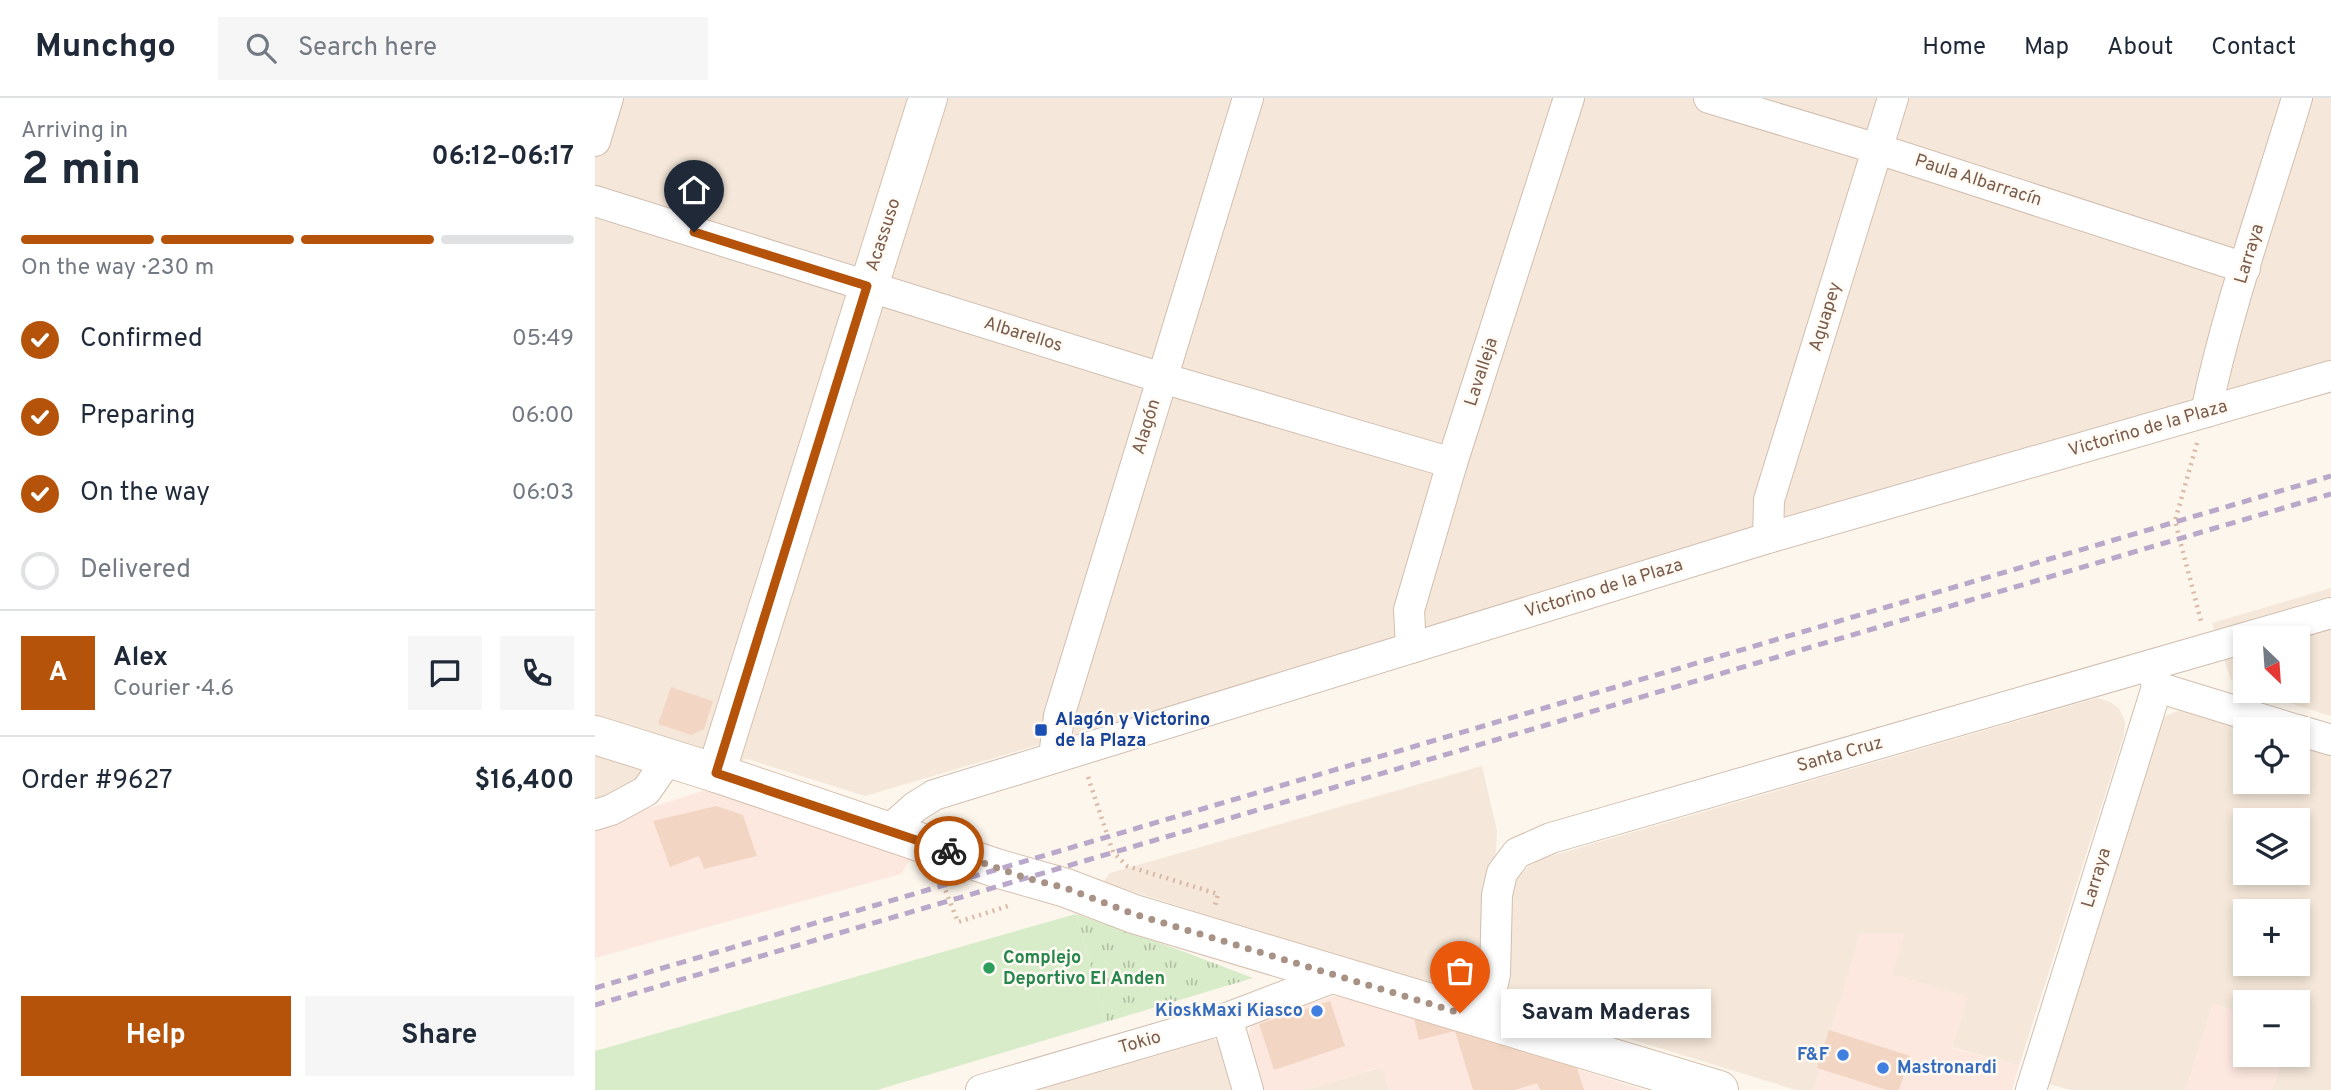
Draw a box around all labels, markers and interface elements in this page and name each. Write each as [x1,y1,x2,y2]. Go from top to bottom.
search box [218,17,708,80]
text: Munchgo [35,27,176,69]
icon: search [242,29,280,67]
text: Search here [298,32,437,65]
text: Home [1922,33,1986,63]
text: Map [2024,33,2069,63]
text: About [2107,33,2173,63]
text: Contact [2211,33,2296,63]
text: Arriving in [21,117,128,146]
text: 06:12–06:17 [432,141,574,174]
text: 2 min [21,142,141,201]
street label: Paula Albarracín [1912,150,2044,212]
pin [664,160,724,232]
icon: home [675,171,713,209]
street label: Acassuso [861,196,907,274]
street label: Larraya [2230,221,2270,287]
text: On the way · 230 m [21,254,214,283]
street label: Aguapey [1805,279,1847,355]
street label: Albarellos [981,312,1065,358]
icon: check [21,321,59,359]
text: Confirmed [80,323,203,356]
text: 05:49 [512,325,574,354]
street label: Lavalleja [1460,335,1504,409]
street label: Victorino de la Plaza [2066,395,2230,463]
street label: Alagón [1128,396,1166,458]
icon: check [21,398,59,436]
text: Preparing [80,400,195,433]
text: 06:00 [511,402,574,431]
icon: check [21,475,59,513]
text: On the way [80,477,210,510]
text: 06:03 [512,479,574,508]
text: Delivered [80,554,191,587]
street label: Victorino de la Plaza [1522,554,1686,624]
north arrow [2233,626,2310,704]
map controls [2233,626,2310,1067]
button: chat [408,636,482,710]
button: phone [500,636,574,710]
text: Alex [113,642,168,675]
text: A [49,657,67,690]
text: Courier · 4.6 [113,675,234,704]
place label: Alagón y Victorino de la Plaza [1055,709,1210,753]
button: locate [2233,717,2310,794]
marker: Alagón y Victorino de la Plaza [1033,722,1049,738]
street label: Santa Cruz [1794,732,1886,778]
text: Order #9627 [21,765,173,798]
text: $16,400 [474,765,574,798]
button: layers [2233,808,2310,885]
courier [914,816,984,886]
icon: bike [930,832,968,870]
street label: Larraya [2077,845,2117,911]
button: + [2233,899,2310,976]
pin [1430,941,1490,1013]
place label: Complejo Deportivo El Anden [1003,947,1165,991]
icon: bag [1441,952,1479,990]
marker: Complejo Deportivo El Anden [981,960,997,976]
callout: Savam Maderas [1502,988,1712,1038]
button: − [2233,990,2310,1067]
button: Help [21,996,291,1076]
button: Share [305,996,574,1076]
text: Savam Maderas [1521,999,1691,1028]
place label: KioskMaxi Kiasco [1155,1000,1303,1023]
marker: KioskMaxi Kiasco [1309,1003,1325,1019]
street label: Tokio [1116,1026,1164,1060]
place label: F&F [1797,1044,1829,1067]
marker: F&F [1835,1047,1851,1063]
place label: Mastronardi [1897,1057,1997,1080]
marker: Mastronardi [1875,1060,1891,1076]

